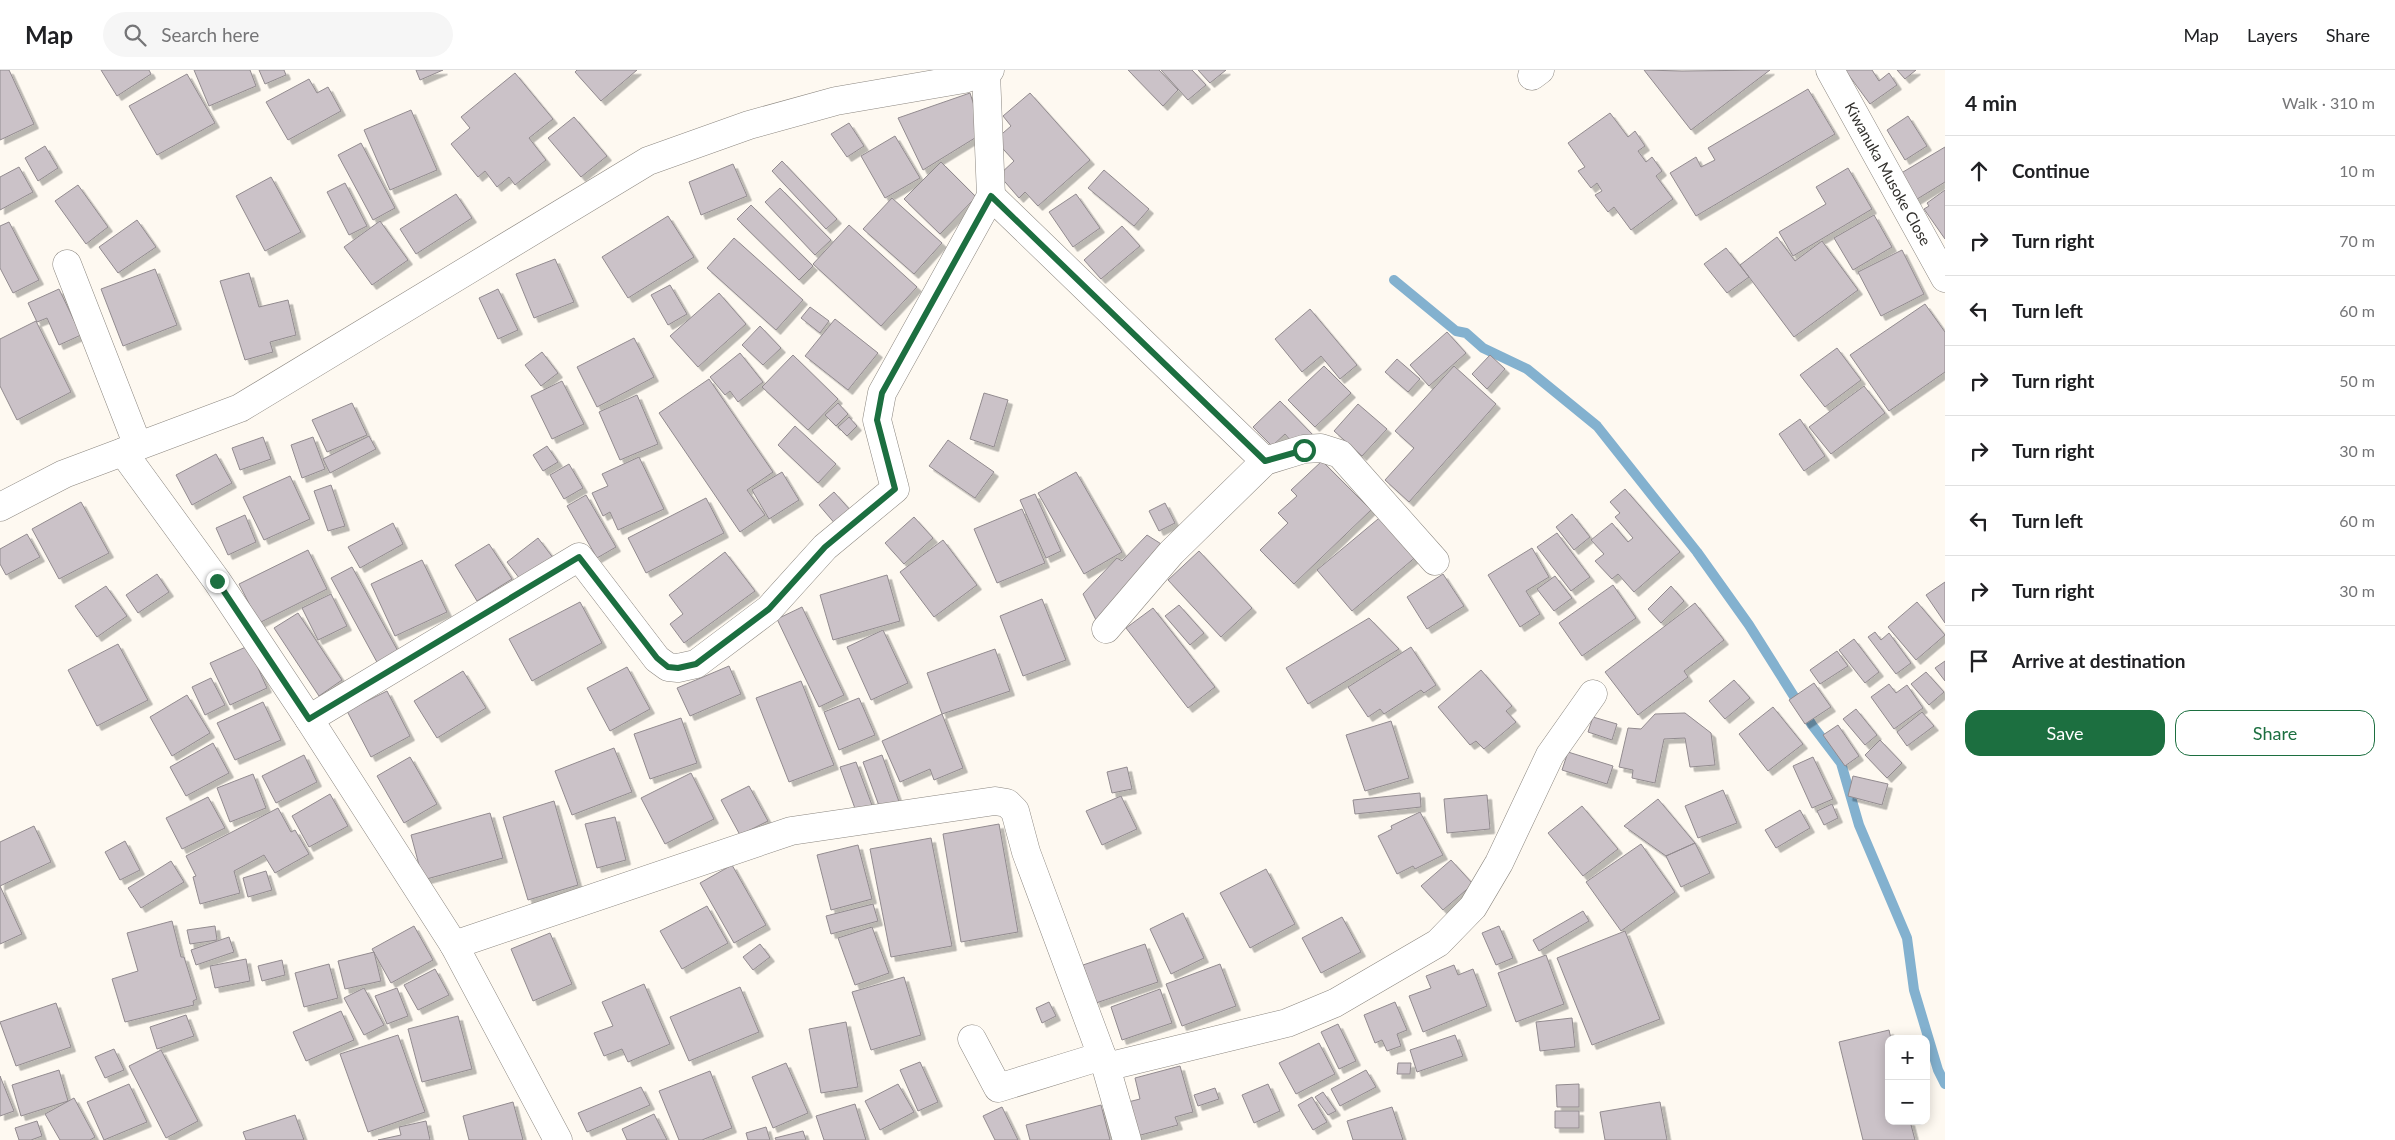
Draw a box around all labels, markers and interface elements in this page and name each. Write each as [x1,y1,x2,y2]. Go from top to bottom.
search box [103,12,453,57]
text: Map [25,20,73,49]
icon: search [121,21,149,49]
text: Search here [161,23,259,46]
text: Map [2183,24,2219,46]
text: Layers [2247,24,2298,46]
text: Share [2326,24,2370,46]
text: 4 min [1965,90,2017,115]
text: Walk · 310 m [2282,93,2375,112]
street label: Kiwanuka Musoke Close [1842,99,1935,249]
icon: ahead [1965,157,1993,185]
text: Continue [2012,159,2090,182]
text: 10 m [2339,161,2375,180]
icon: right [1965,227,1993,255]
text: Turn right [2012,229,2094,252]
text: 70 m [2339,231,2375,250]
icon: left [1965,297,1993,325]
text: Turn left [2012,299,2083,322]
text: 60 m [2339,301,2375,320]
icon: right [1965,367,1993,395]
text: Turn right [2012,369,2094,392]
text: 50 m [2339,371,2375,390]
icon: right [1965,437,1993,465]
route start [1293,439,1316,462]
text: Turn right [2012,439,2094,462]
text: 30 m [2339,441,2375,460]
icon: left [1965,507,1993,535]
text: Turn left [2012,509,2083,532]
text: 60 m [2339,511,2375,530]
route end [206,570,229,593]
icon: right [1965,577,1993,605]
text: Turn right [2012,579,2094,602]
text: 30 m [2339,581,2375,600]
icon: arrive [1965,647,1993,675]
text: Arrive at destination [2012,649,2185,672]
button: Save [1965,710,2165,756]
button: Share [2175,710,2375,756]
map controls [1885,1035,1930,1125]
button: + [1885,1035,1930,1080]
button: − [1885,1080,1930,1125]

